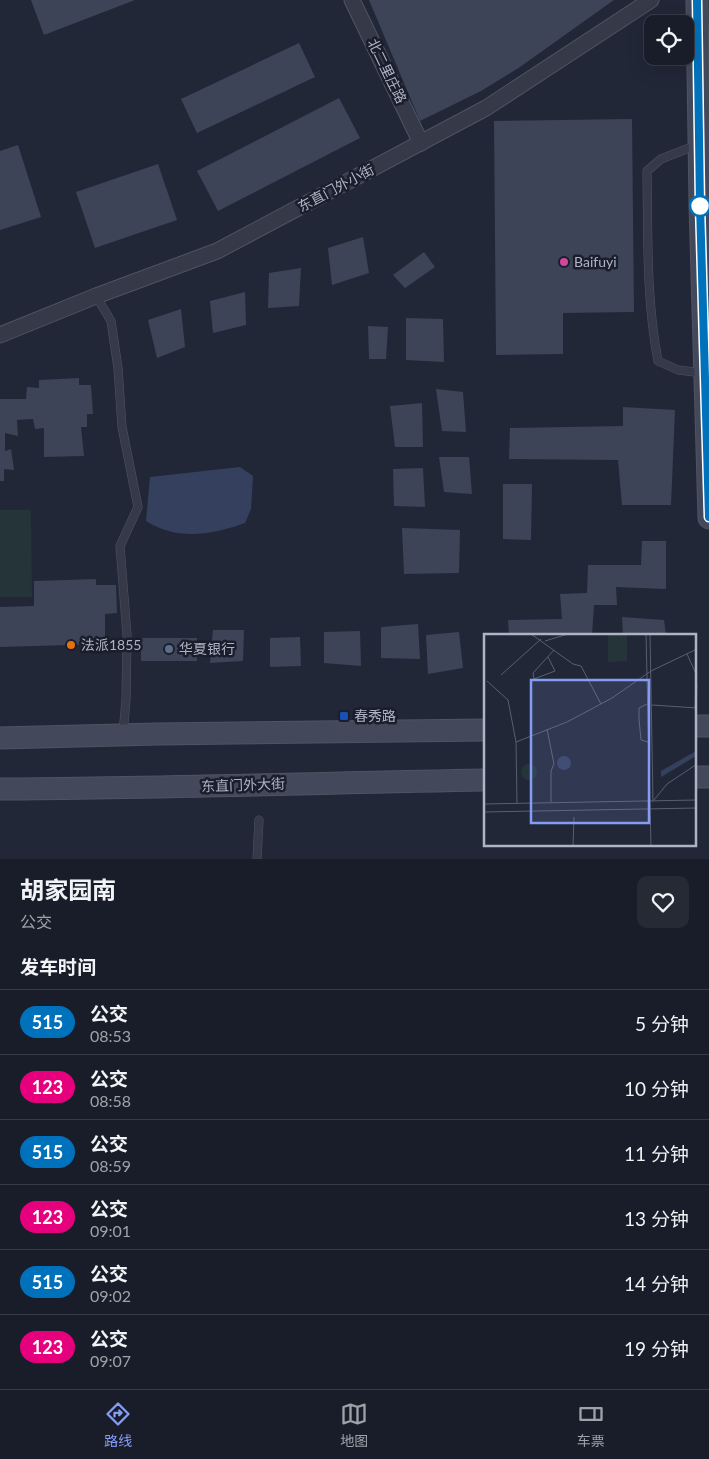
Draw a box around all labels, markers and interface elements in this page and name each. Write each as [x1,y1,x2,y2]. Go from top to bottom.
map controls [644,15,694,65]
button: locate [644,15,694,65]
street label: 北二里庄路 [364,36,410,106]
street label: 东直门外小街 [295,160,377,215]
unlabelled marker [689,195,709,217]
place label: Baifuyi [574,253,617,270]
marker: Baifuyi [558,256,570,268]
inset map [484,634,696,846]
place label: 法派1855 [81,636,141,653]
marker: 法派1855 [65,639,77,651]
place label: 华夏银行 [179,640,235,657]
marker: 华夏银行 [163,643,175,655]
place label: 春秀路 [354,707,396,724]
marker: 春秀路 [338,710,350,722]
street label: 东直门外大街 [201,775,285,794]
text: 胡家园南 [20,875,116,904]
button: heart [637,876,689,928]
text: 公交 [20,912,52,931]
text: 发车时间 [20,955,96,978]
text: 公交 [90,1002,128,1025]
text: 515 [32,1011,63,1033]
text: 5 分钟 [635,1012,689,1035]
text: 08:53 [90,1026,131,1045]
text: 公交 [90,1067,128,1090]
text: 123 [32,1076,63,1098]
text: 10 分钟 [624,1077,689,1100]
text: 08:58 [90,1091,131,1110]
text: 公交 [90,1132,128,1155]
text: 515 [32,1141,63,1163]
text: 11 分钟 [624,1142,689,1165]
text: 08:59 [90,1156,131,1175]
text: 公交 [90,1197,128,1220]
text: 123 [32,1206,63,1228]
text: 13 分钟 [624,1207,689,1230]
text: 09:01 [90,1221,131,1240]
text: 公交 [90,1262,128,1285]
text: 515 [32,1271,63,1293]
text: 14 分钟 [624,1272,689,1295]
text: 09:02 [90,1286,131,1305]
text: 公交 [90,1327,128,1350]
text: 123 [32,1336,63,1358]
text: 19 分钟 [624,1337,689,1360]
text: 09:07 [90,1351,131,1370]
tab: 路线 [104,1400,132,1450]
tab: 地图 [340,1400,368,1450]
tab: 车票 [577,1400,605,1450]

